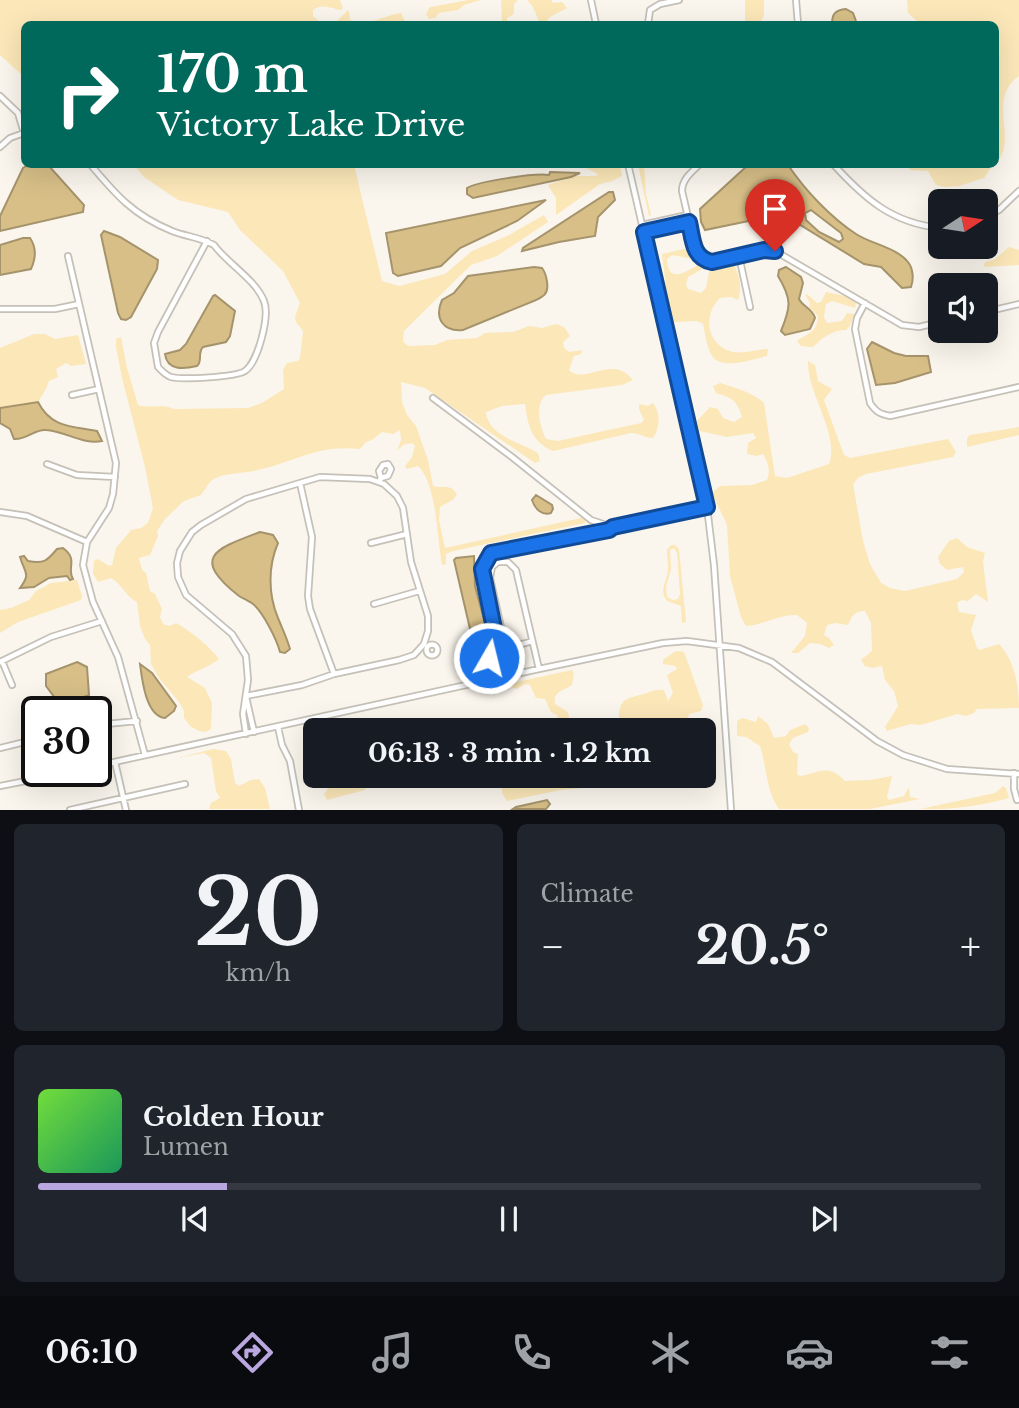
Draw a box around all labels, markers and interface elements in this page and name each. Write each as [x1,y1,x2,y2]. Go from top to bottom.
text: 170 m [157,44,308,105]
icon: right [42,49,133,140]
text: Victory Lake Drive [157,105,465,145]
pin [745,179,805,251]
north arrow [928,189,998,259]
map controls [928,189,998,343]
icon: arrive [756,190,794,228]
button: sound [928,273,998,343]
position arrow [452,621,526,695]
speed limit sign: 30 [21,696,112,787]
text: 06:13 · 3 min · 1.2 km [368,737,651,769]
text: 20 [194,857,322,970]
text: Climate [541,880,634,908]
text: 20.5° [695,914,829,978]
text: − [541,923,565,970]
text: + [960,923,981,970]
text: km/h [226,959,291,987]
text: Golden Hour [143,1101,324,1133]
text: Lumen [143,1133,229,1161]
icon: previous [176,1200,214,1238]
icon: pause [490,1200,528,1238]
icon: next [805,1200,843,1238]
icon: directions [228,1328,277,1377]
icon: music [368,1328,417,1377]
icon: phone [507,1328,556,1377]
icon: climate [646,1328,695,1377]
icon: car [785,1328,834,1377]
icon: filters [925,1328,974,1377]
text: 06:10 [45,1332,138,1372]

